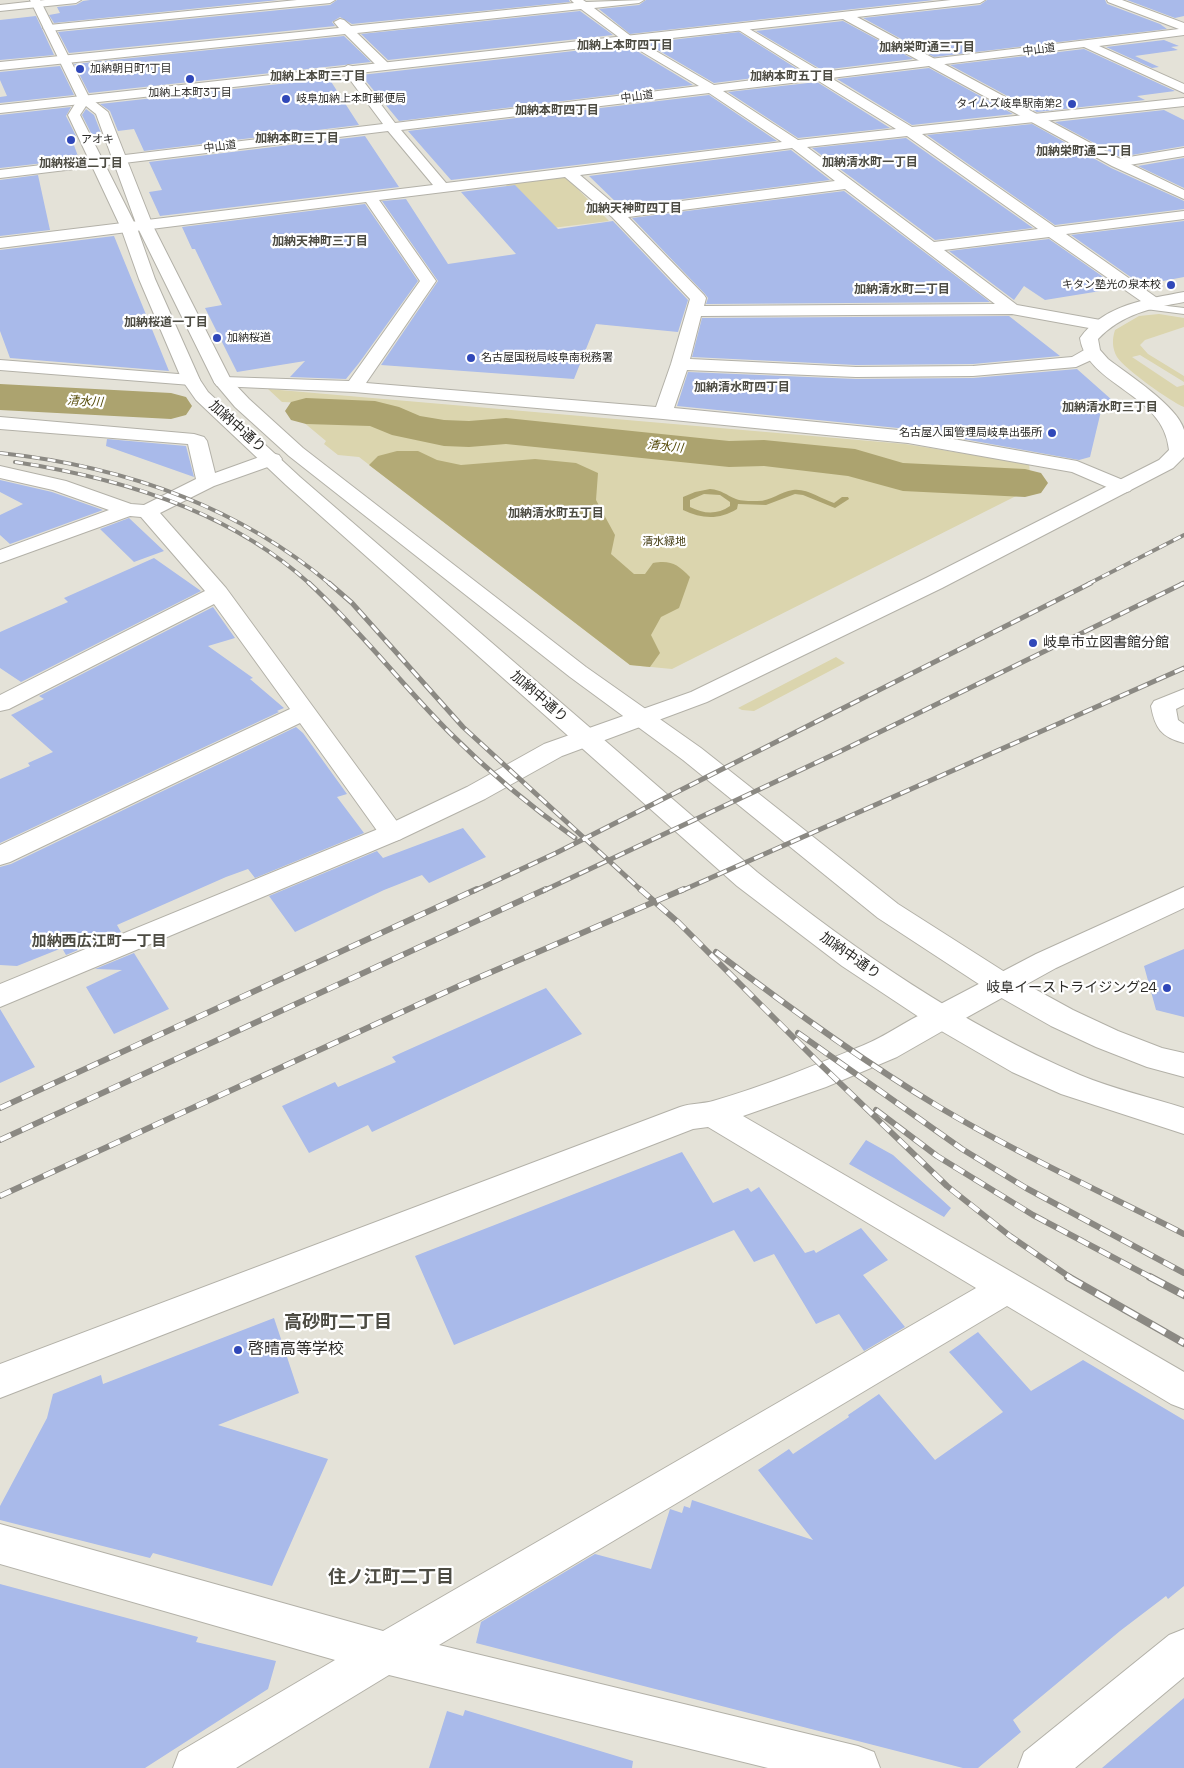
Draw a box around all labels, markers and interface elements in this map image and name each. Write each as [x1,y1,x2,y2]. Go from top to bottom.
district label: 加納上本町四丁目 [577,39,673,53]
district label: 加納栄町通三丁目 [879,41,975,55]
street label: 中山道 [1022,41,1056,59]
place label: 加納朝日町1丁目 [90,62,172,76]
marker: 加納朝日町1丁目 [74,63,86,75]
district label: 加納上本町三丁目 [270,70,366,84]
district label: 加納本町五丁目 [750,70,834,84]
marker: 加納上本町3丁目 [184,73,196,85]
place label: 加納上本町3丁目 [148,86,232,100]
street label: 中山道 [620,88,654,106]
place label: 岐阜加納上本町郵便局 [296,92,406,106]
marker: 岐阜加納上本町郵便局 [280,93,292,105]
place label: タイムズ岐阜駅南第2 [956,97,1062,111]
marker: タイムズ岐阜駅南第2 [1066,98,1078,110]
district label: 加納本町四丁目 [515,104,599,118]
district label: 加納本町三丁目 [255,132,339,146]
place label: アオキ [81,133,114,147]
marker: アオキ [65,134,77,146]
street label: 中山道 [203,138,237,156]
district label: 加納栄町通二丁目 [1036,145,1132,159]
district label: 加納清水町一丁目 [822,156,918,170]
district label: 加納桜道二丁目 [39,157,123,171]
district label: 加納天神町四丁目 [586,202,682,216]
district label: 加納天神町三丁目 [272,235,368,249]
place label: キタン塾光の泉本校 [1062,278,1161,292]
marker: キタン塾光の泉本校 [1165,279,1177,291]
district label: 加納清水町二丁目 [854,283,950,297]
district label: 加納桜道一丁目 [124,316,208,330]
place label: 加納桜道 [227,331,271,345]
marker: 加納桜道 [211,332,223,344]
place label: 名古屋国税局岐阜南税務署 [481,351,613,365]
marker: 名古屋国税局岐阜南税務署 [465,352,477,364]
district label: 加納清水町四丁目 [694,381,790,395]
water label: 清水川 [67,394,103,410]
street label: 加納中通り [205,397,269,457]
district label: 加納清水町三丁目 [1062,401,1158,415]
place label: 名古屋入国管理局岐阜出張所 [899,426,1042,440]
marker: 名古屋入国管理局岐阜出張所 [1046,427,1058,439]
water label: 清水川 [646,438,684,456]
district label: 加納清水町五丁目 [508,507,604,521]
park label: 清水緑地 [642,535,686,549]
place label: 岐阜市立図書館分館 [1043,635,1169,651]
marker: 岐阜市立図書館分館 [1027,637,1039,649]
street label: 加納中通り [507,668,571,726]
street label: 加納中通り [817,929,883,983]
district label: 加納西広江町一丁目 [32,933,166,951]
place label: 岐阜イーストライジング24 [986,980,1157,996]
marker: 岐阜イーストライジング24 [1161,982,1173,994]
district label: 高砂町二丁目 [284,1312,392,1334]
place label: 啓晴高等学校 [248,1340,344,1360]
marker: 啓晴高等学校 [232,1344,244,1356]
district label: 住ノ江町二丁目 [328,1567,454,1589]

